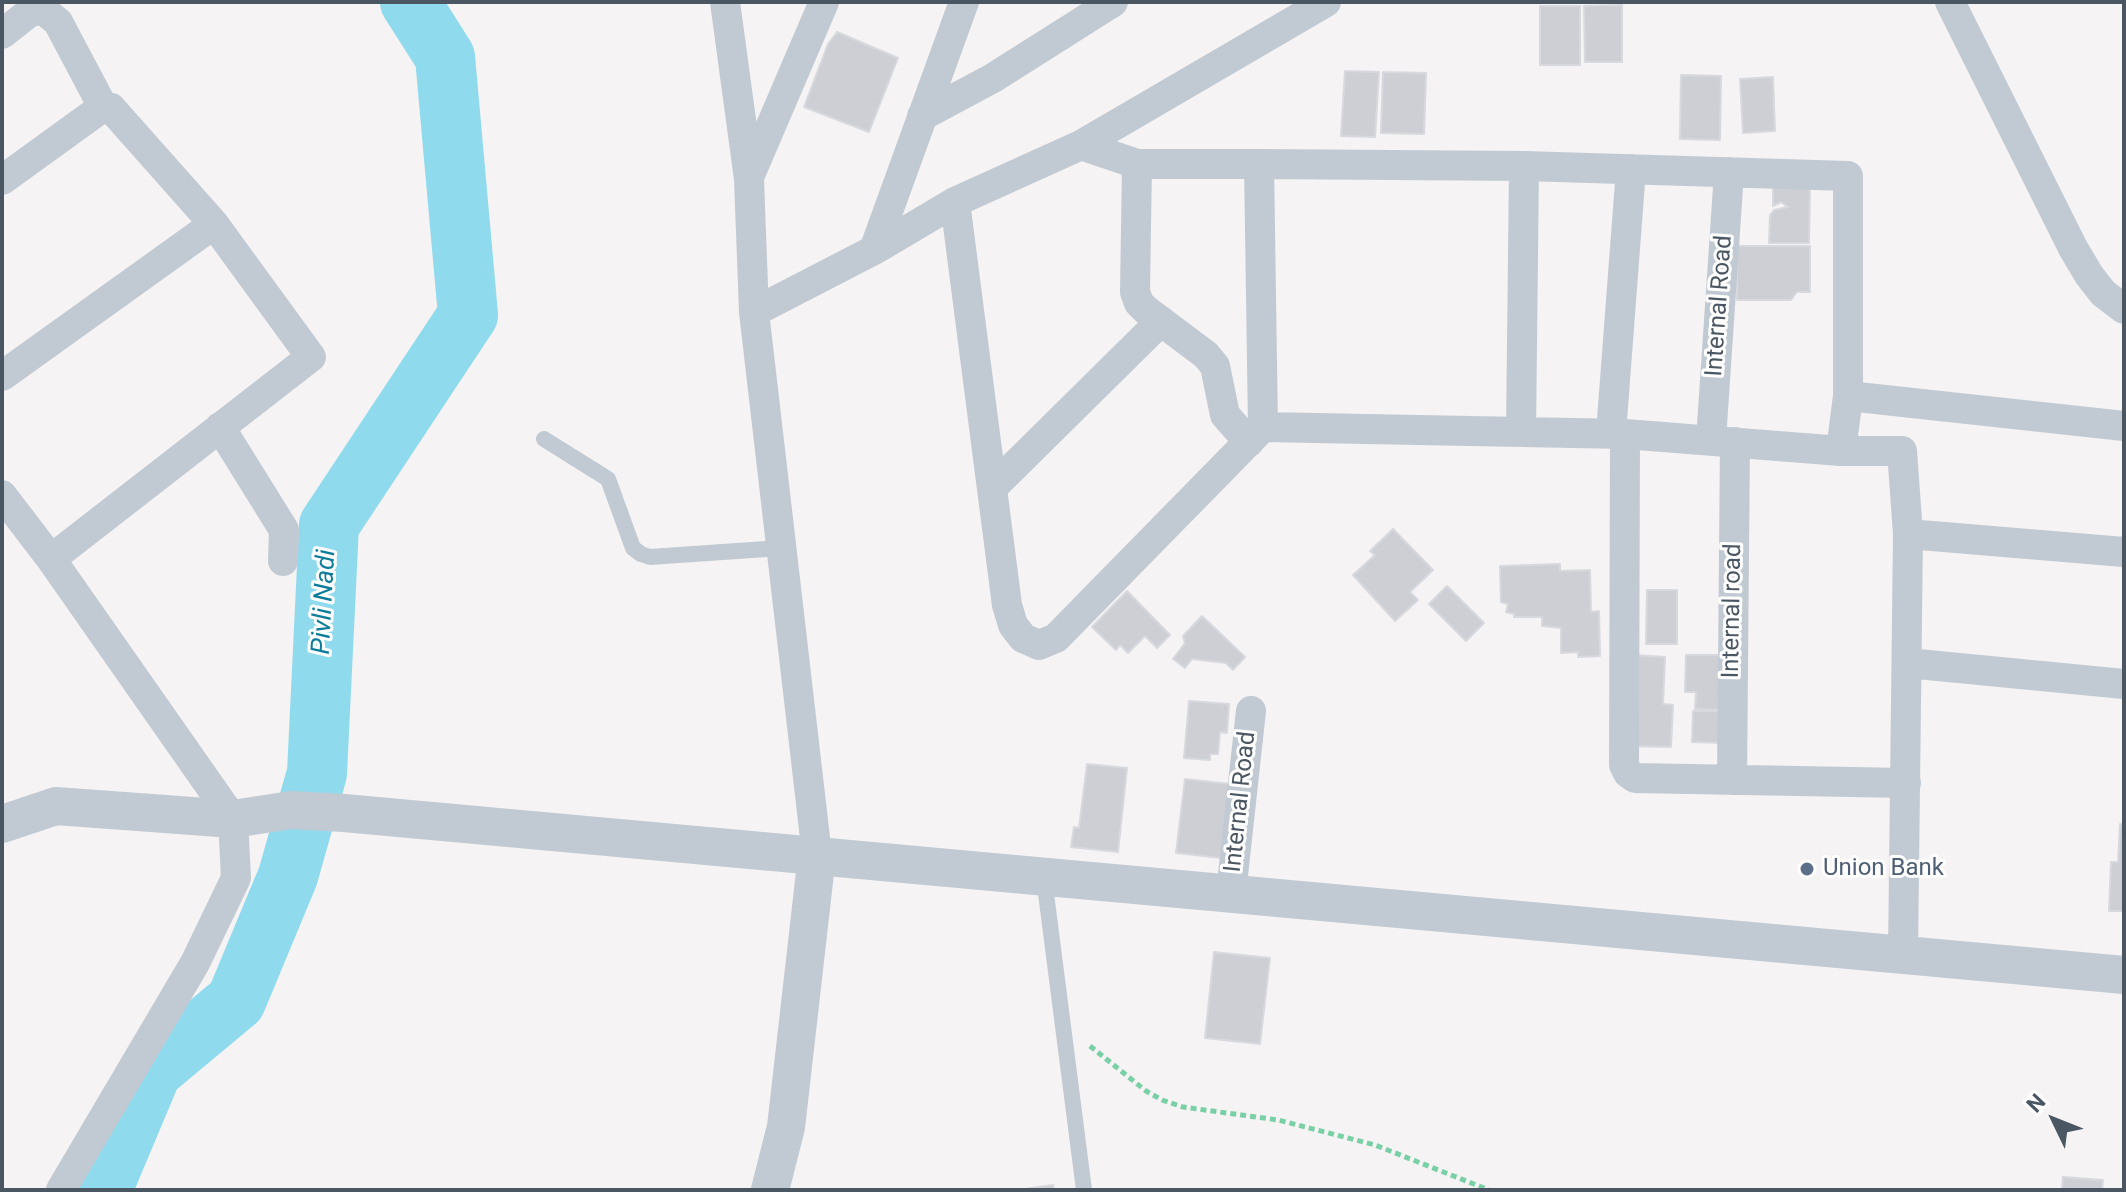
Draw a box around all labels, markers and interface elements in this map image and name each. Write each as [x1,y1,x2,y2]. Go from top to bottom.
street label: Internal Road [1701,234,1739,378]
street label: Internal road [1717,543,1749,679]
water label: Pivli Nadi [307,549,343,655]
street label: Internal Road [1219,730,1263,874]
place label: Union Bank [1823,855,1944,883]
marker: Union Bank [1798,860,1816,878]
north arrow [2014,1080,2094,1160]
text: N [2022,1089,2051,1117]

